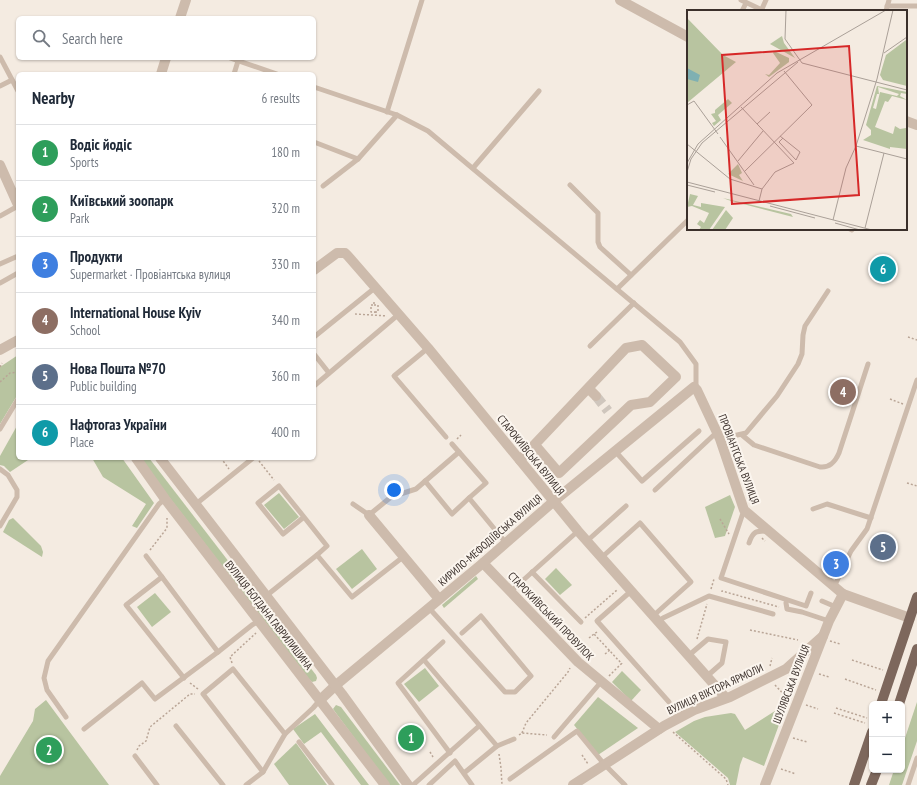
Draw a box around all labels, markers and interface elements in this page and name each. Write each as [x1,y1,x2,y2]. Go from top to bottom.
inset map [687,10,907,230]
search box [16,16,316,60]
icon: search [30,27,52,49]
text: Search here [62,29,123,48]
text: Nearby [32,87,75,109]
text: 6 results [261,90,300,107]
text: Водіс йодіс [70,135,132,154]
text: 1 [42,144,48,161]
text: 180 m [271,144,300,161]
text: Sports [70,154,99,171]
text: Київський зоопарк [70,191,173,210]
text: 2 [42,200,48,217]
text: 320 m [271,200,300,217]
text: Park [70,210,89,227]
text: Продукти [70,247,122,266]
pin: 6 [870,254,896,284]
text: 3 [42,256,48,273]
text: 330 m [271,256,300,273]
text: Supermarket · Провіантська вулиця [70,266,230,283]
text: International House Kyiv [70,303,201,322]
text: 4 [42,312,48,329]
text: 340 m [271,312,300,329]
text: School [70,322,100,339]
text: Нова Пошта №70 [70,359,166,378]
text: 5 [42,368,48,385]
text: 360 m [271,368,300,385]
pin: 4 [830,377,856,407]
text: Public building [70,378,137,395]
street label: СТАРОКИЇВСЬКА ВУЛИЦЯ [494,412,568,498]
street label: ПРОВІАНТСЬКА ВУЛИЦЯ [715,412,763,506]
text: Нафтогаз України [70,415,167,434]
text: 6 [42,424,48,441]
text: 400 m [271,424,300,441]
text: Place [70,434,94,451]
your location [384,480,404,500]
street label: КИРИЛО-МЕФОДІЇВСЬКА ВУЛИЦЯ [435,491,545,589]
pin: 5 [870,532,896,562]
pin: 3 [823,549,849,579]
street label: ВУЛИЦЯ БОГДАНА ГАВРИЛИШИНА [222,558,316,673]
street label: СТАРОКИЇВСЬКИЙ ПРОВУЛОК [505,569,597,664]
street label: ШУЛЯВСЬКА ВУЛИЦЯ [769,642,813,726]
street label: ВУЛИЦЯ ВІКТОРА ЯРМОЛИ [665,661,765,717]
map controls [869,701,905,773]
button: + [869,701,905,737]
pin: 1 [398,723,424,753]
pin: 2 [36,735,62,765]
button: − [869,737,905,773]

